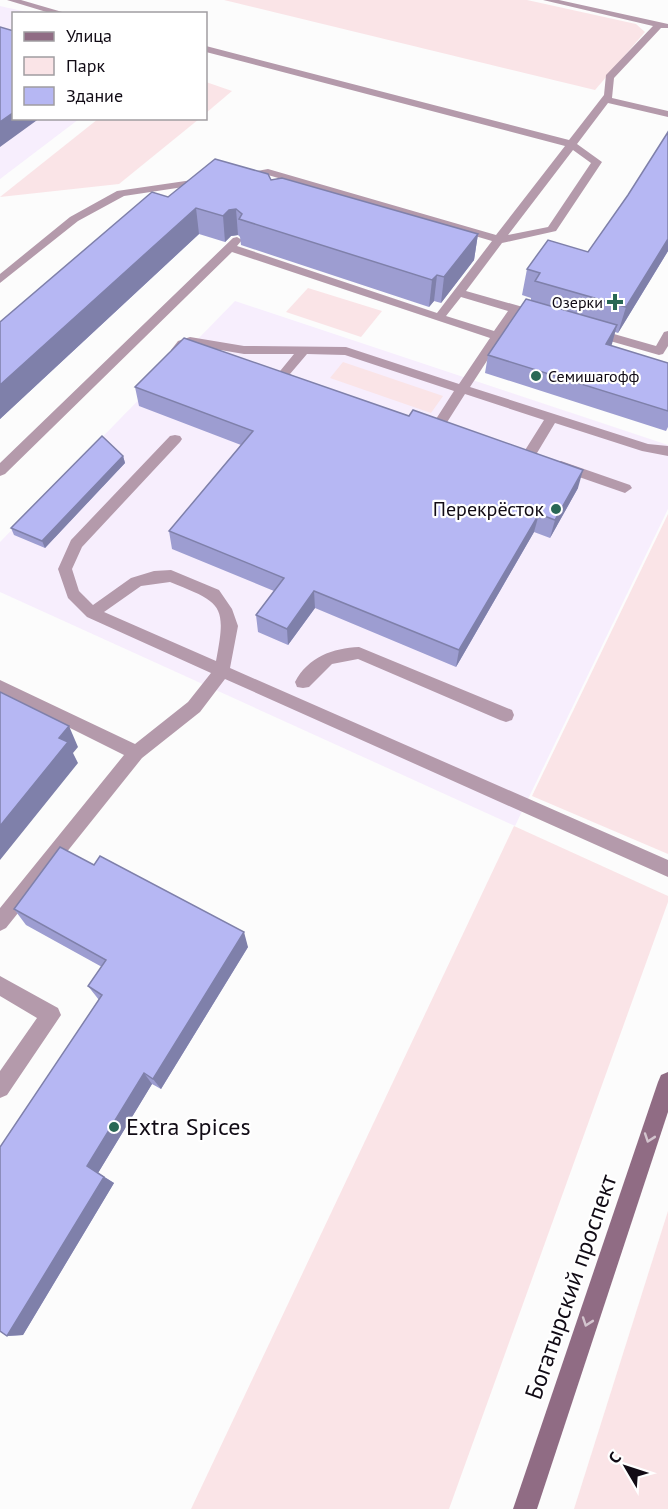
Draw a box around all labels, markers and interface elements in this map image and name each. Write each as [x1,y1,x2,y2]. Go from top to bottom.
legend [12,12,207,120]
text: Улица [66,24,112,47]
text: Парк [66,54,106,77]
text: Здание [66,84,123,107]
place label: Озерки [552,292,603,312]
marker: Озерки [608,295,622,309]
place label: Семишагофф [548,366,640,386]
marker: Семишагофф [529,369,543,383]
place label: Перекрёсток [433,496,544,522]
marker: Перекрёсток [549,502,563,516]
place label: Extra Spices [126,1111,251,1142]
marker: Extra Spices [107,1120,121,1134]
one-way arrow [644,1132,657,1143]
street label: Богатырский проспект [518,1170,624,1403]
one-way arrow [582,1317,595,1327]
north arrow [596,1437,656,1497]
text: С [604,1448,625,1467]

